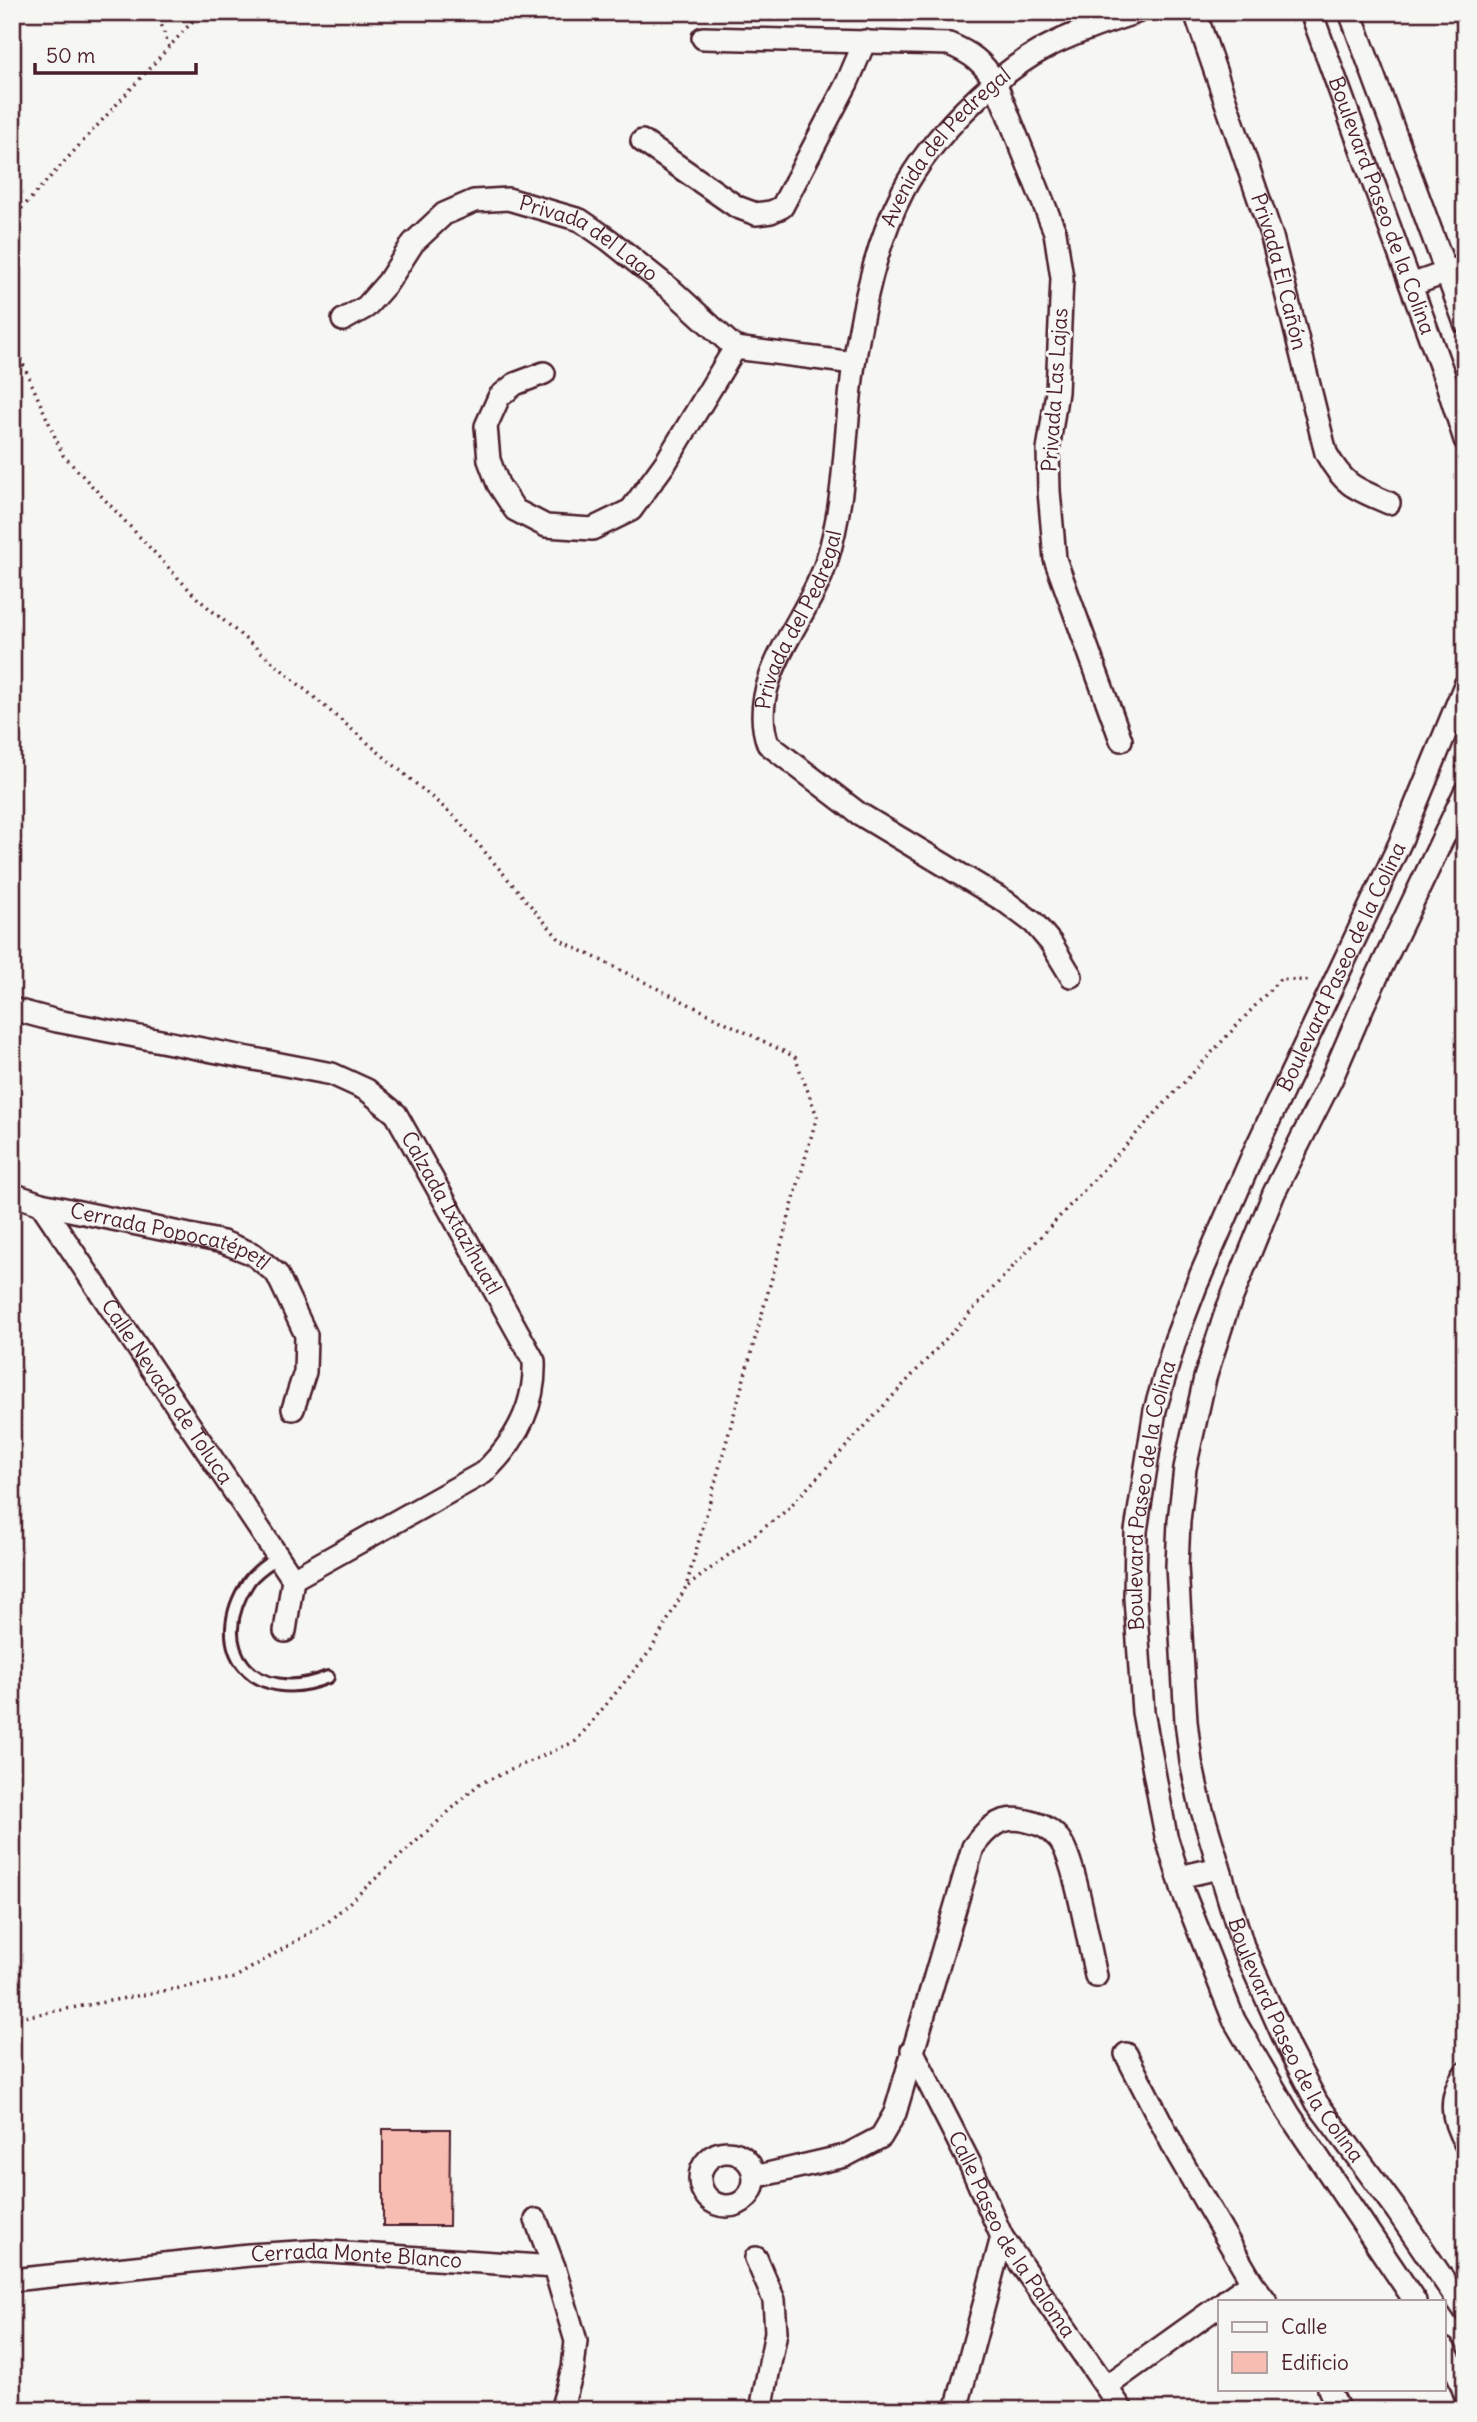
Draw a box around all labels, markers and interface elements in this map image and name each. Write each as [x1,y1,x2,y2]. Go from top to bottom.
scale bar [35,32,196,76]
text: 50 m [46,42,95,69]
street label: Avenida del Pedregal [874,61,1016,231]
street label: Boulevard Paseo de la Colina [1323,73,1442,338]
street label: Privada del Lago [516,189,664,287]
street label: Privada El Cañón [1245,190,1314,352]
street label: Privada Las Lajas [1035,307,1074,473]
street label: Privada del Pedregal [749,528,847,711]
street label: Boulevard Paseo de la Colina [1271,838,1411,1096]
street label: Calzada Ixtazíhuatl [395,1126,508,1299]
street label: Cerrada Popocatépetl [68,1196,276,1276]
street label: Calle Nevado de Toluca [96,1293,239,1489]
street label: Boulevard Paseo de la Colina [1121,1357,1182,1631]
street label: Boulevard Paseo de la Colina [1222,1914,1370,2167]
street label: Calle Paseo de la Paloma [942,2126,1082,2343]
street label: Cerrada Monte Blanco [250,2237,463,2274]
legend [1218,2300,1446,2390]
text: Calle [1281,2313,1327,2340]
text: Edificio [1281,2349,1349,2376]

